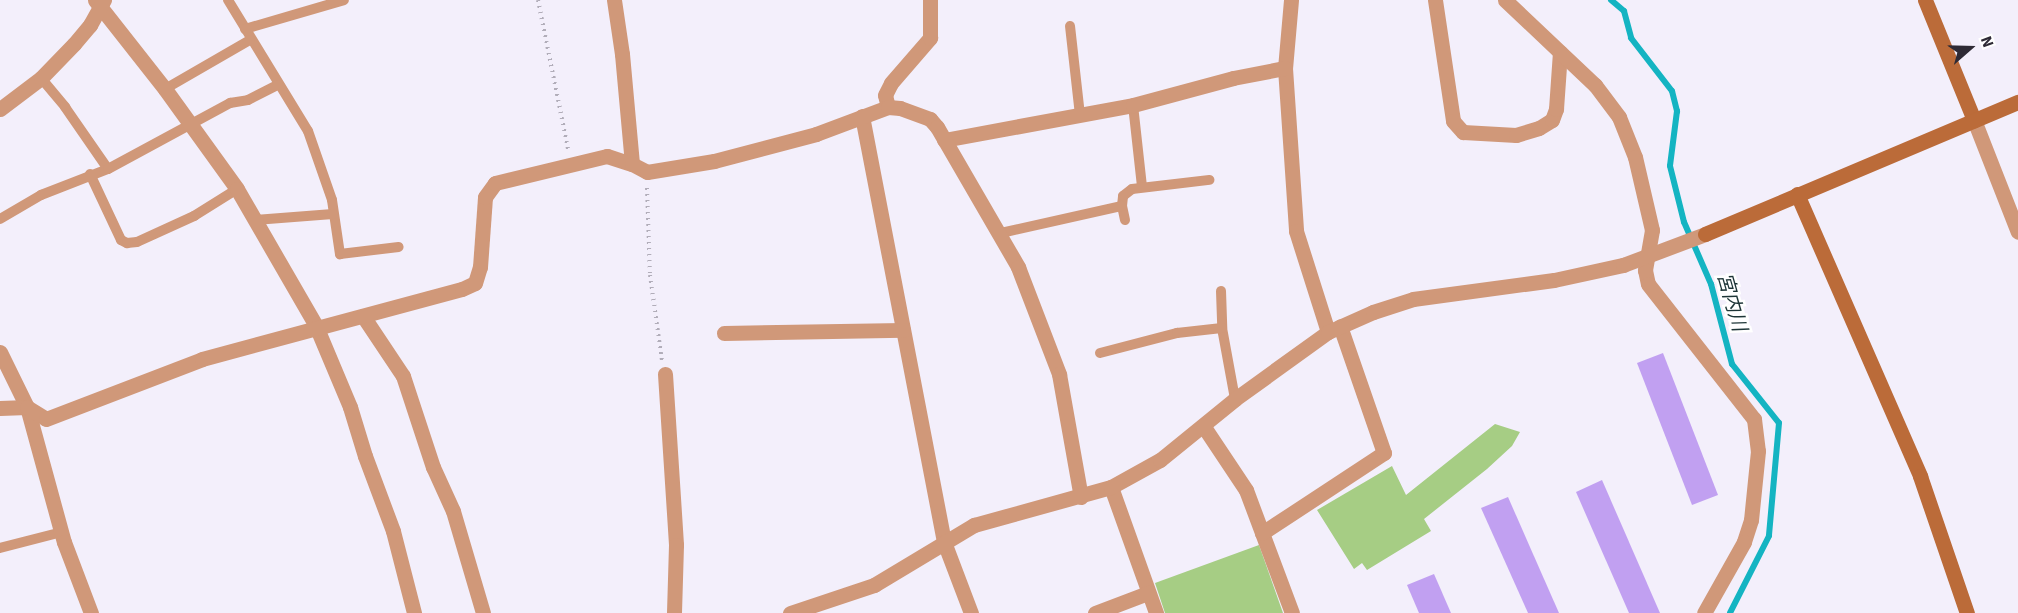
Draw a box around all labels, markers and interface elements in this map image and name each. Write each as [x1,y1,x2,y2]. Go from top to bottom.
north arrow [1940,18,2000,78]
text: N [1975,33,1999,51]
water label: 宮内川 [1711,270,1751,334]

